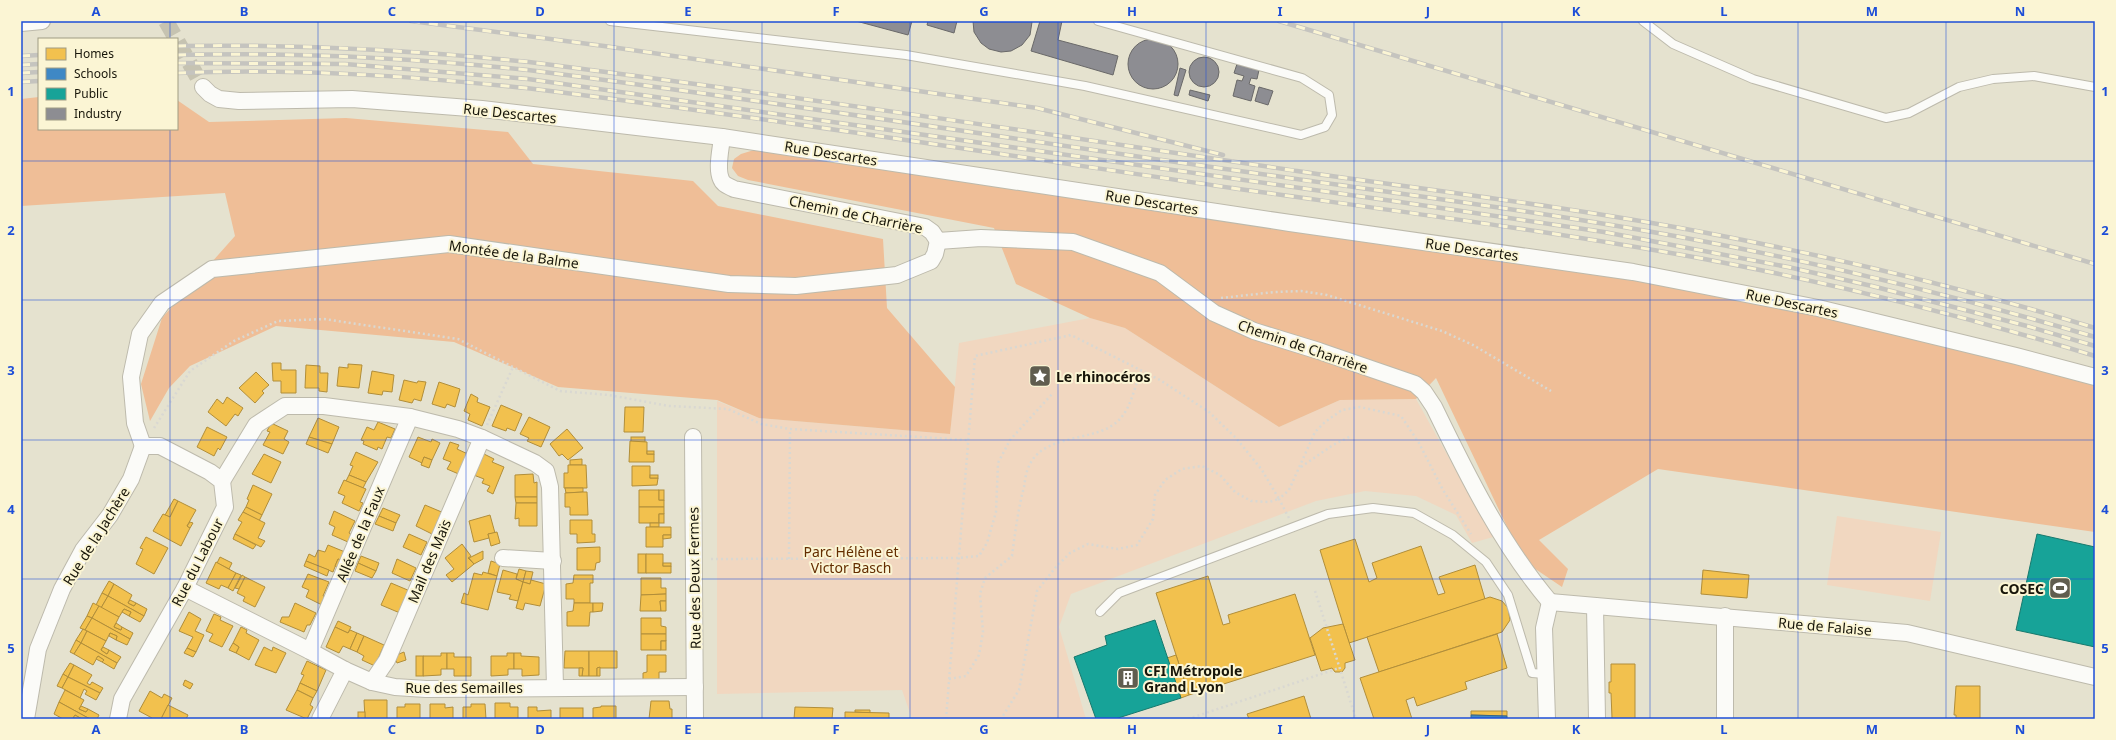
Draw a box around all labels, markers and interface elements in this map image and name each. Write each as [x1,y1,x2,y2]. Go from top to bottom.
text: A [92,2,101,20]
text: B [240,2,248,20]
text: C [388,2,396,20]
text: D [535,2,545,20]
text: E [684,2,692,20]
text: F [832,2,840,20]
text: G [979,2,989,20]
text: H [1127,2,1137,20]
text: I [1277,2,1283,20]
text: J [1425,2,1430,20]
text: K [1572,2,1581,20]
text: L [1720,2,1728,20]
text: M [1866,2,1878,20]
text: N [2015,2,2025,20]
legend [38,38,178,130]
text: Homes [74,45,114,62]
text: Schools [74,65,117,82]
text: 1 [7,82,15,100]
text: 1 [2101,82,2109,100]
text: Public [74,85,108,102]
street label: Rue Descartes [462,99,558,127]
text: Industry [74,105,122,122]
street label: Rue Descartes [783,136,879,170]
street label: Rue Descartes [1104,185,1200,219]
street label: Chemin de Charrière [787,191,925,237]
text: 2 [7,221,15,239]
text: 2 [2101,221,2109,239]
street label: Rue Descartes [1424,233,1520,265]
street label: Montée de la Balme [448,235,580,273]
street label: Rue Descartes [1744,284,1840,322]
street label: Chemin de Charrière [1235,315,1371,377]
text: 3 [7,361,15,379]
text: 3 [2101,361,2109,379]
place icon: Le rhinocéros [1027,363,1053,389]
place label: Le rhinocéros [1056,367,1151,386]
street label: Rue de la Jachère [58,483,134,589]
street label: Allée de la Faux [331,483,389,585]
text: 4 [7,500,15,518]
text: 4 [2101,500,2109,518]
street label: Rue des Deux Fermes [683,506,705,649]
street label: Rue du Labour [167,515,227,609]
street label: Mail des Maïs [403,516,455,606]
park label: Parc Hélène et Victor Basch [803,542,899,577]
sports icon: COSEC [2047,575,2073,601]
place label: COSEC [2000,579,2044,598]
street label: Rue de Falaise [1777,612,1873,640]
text: 5 [7,639,15,657]
text: 5 [2101,639,2109,657]
place label: CFI Métropole Grand Lyon [1144,661,1242,696]
building icon: CFI Métropole Grand Lyon [1115,665,1141,691]
street label: Rue des Semailles [405,678,523,697]
text: A [92,720,101,738]
text: B [240,720,248,738]
text: C [388,720,396,738]
text: D [535,720,545,738]
text: E [684,720,692,738]
text: F [832,720,840,738]
text: G [979,720,989,738]
text: H [1127,720,1137,738]
text: I [1277,720,1283,738]
text: J [1425,720,1430,738]
text: K [1572,720,1581,738]
text: L [1720,720,1728,738]
text: M [1866,720,1878,738]
text: N [2015,720,2025,738]

